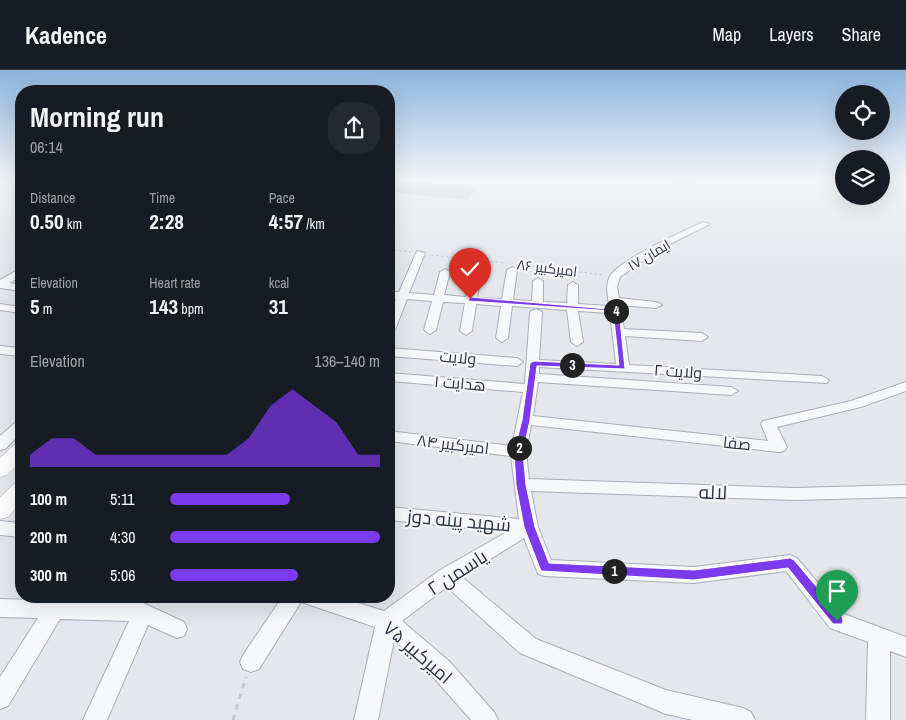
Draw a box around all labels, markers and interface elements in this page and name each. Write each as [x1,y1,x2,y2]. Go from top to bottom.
text: Kadence [25,19,107,51]
text: Map [713,22,741,47]
text: Layers [769,22,814,47]
text: Share [842,22,881,47]
map controls [835,85,890,205]
button: locate [835,85,890,140]
text: Morning run [30,98,164,136]
button: share [328,102,380,154]
text: 06:14 [30,136,63,158]
button: layers [835,150,890,205]
text: Distance [30,189,75,207]
text: Time [149,189,175,207]
text: Pace [269,189,295,207]
text: 0.50 [30,207,64,236]
text: 2:28 [149,207,184,236]
text: 4:57 [269,207,303,236]
text: km [64,215,82,233]
text: /km [303,215,325,233]
street label: ایمان ۱۷ [624,235,674,275]
pin [449,248,491,299]
icon: check [456,255,484,283]
street label: امیرکبیر ۸۶ [516,255,578,281]
text: Elevation [30,274,78,292]
text: Heart rate [149,274,200,292]
text: kcal [269,274,289,292]
text: 5 [30,292,40,321]
text: 143 [149,292,178,321]
text: 31 [269,292,288,321]
pin: 4 [604,298,628,324]
text: m [40,300,52,318]
text: bpm [178,300,204,318]
text: 4 [613,302,620,320]
street label: ولایت [439,344,477,370]
text: Elevation [30,350,85,372]
text: 136–140 m [314,350,380,372]
pin: 3 [560,352,584,378]
text: 3 [569,356,576,374]
street label: ولایت ۲ [653,358,703,384]
street label: هدایت ۱ [433,370,487,396]
street label: امیرکبیر ۸۴ [416,429,490,459]
street label: صفا [722,431,752,455]
pin: 2 [506,436,532,460]
text: 2 [516,439,523,457]
street label: لاله [698,479,728,505]
text: 100 m [30,488,67,510]
text: 5:11 [110,488,135,510]
street label: شهید پینه دوز [405,502,512,538]
text: 200 m [30,526,67,548]
text: 4:30 [110,526,136,548]
street label: یاسمن ۲ [422,543,492,601]
pin: 1 [602,558,626,584]
text: 1 [611,562,618,580]
text: 300 m [30,564,67,586]
text: 5:06 [110,564,136,586]
pin [816,570,858,621]
icon: arrive [823,577,851,605]
street label: امیرکبیر ۷۵ [378,615,458,689]

